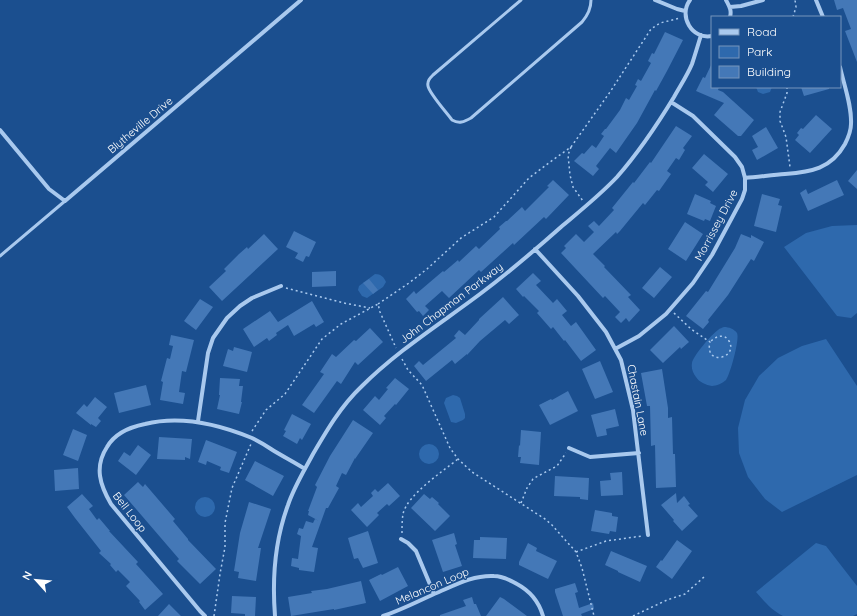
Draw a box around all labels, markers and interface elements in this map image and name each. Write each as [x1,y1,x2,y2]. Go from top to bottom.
legend [711,16,841,88]
text: Road [747,24,777,39]
text: Park [747,44,772,59]
text: Building [747,64,791,79]
street label: Blytheville Drive [105,94,175,156]
street label: Morrissey Drive [691,187,741,263]
street label: John Chapman Parkway [397,260,505,346]
street label: Chastain Lane [624,363,652,437]
street label: Bell Loop [110,489,150,535]
north arrow [16,560,56,600]
street label: Melancon Loop [393,564,471,608]
text: N [19,569,35,582]

